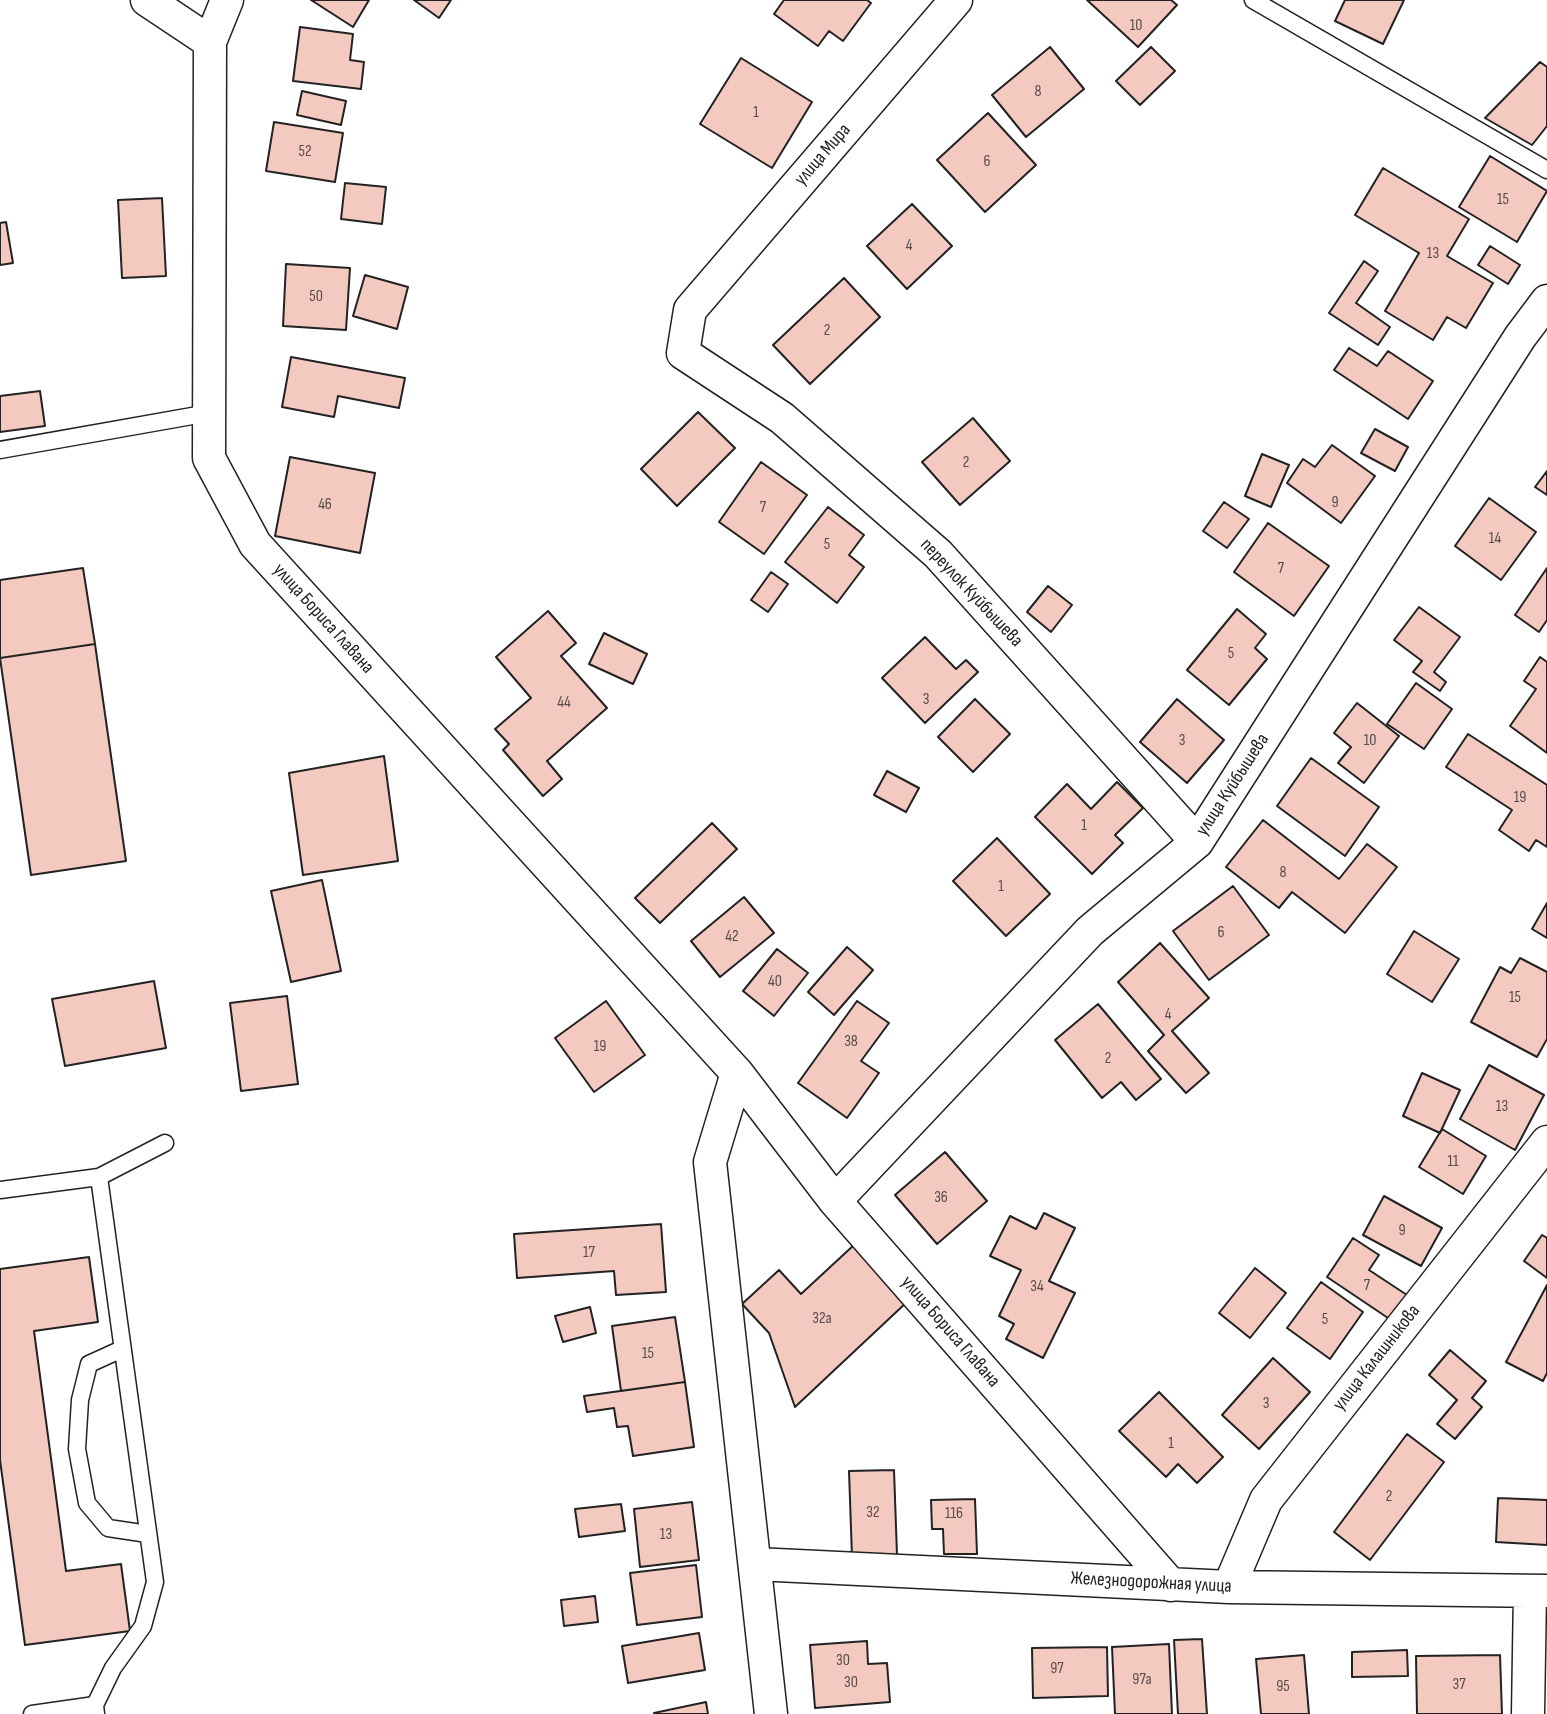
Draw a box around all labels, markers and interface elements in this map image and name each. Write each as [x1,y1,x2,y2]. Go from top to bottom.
house number: 10 [1130,16,1142,36]
house number: 8 [1034,82,1042,102]
house number: 1 [753,103,759,123]
street label: улица Мира [790,119,856,191]
house number: 52 [298,142,312,162]
house number: 6 [983,152,991,172]
house number: 15 [1497,190,1509,210]
house number: 4 [906,236,912,256]
house number: 13 [1427,244,1439,264]
house number: 50 [309,287,323,307]
house number: 2 [824,321,830,341]
house number: 2 [963,453,969,473]
house number: 9 [1331,493,1339,513]
house number: 46 [318,495,332,515]
house number: 7 [760,498,766,518]
house number: 14 [1489,529,1501,549]
street label: переулок Куйбышева [915,534,1027,652]
house number: 5 [824,535,830,555]
street label: улица Бориса Главана [268,559,378,679]
house number: 7 [1278,559,1284,579]
house number: 5 [1228,644,1234,664]
house number: 3 [923,690,929,710]
house number: 44 [557,693,571,713]
street label: улица Куйбышева [1192,730,1274,840]
house number: 3 [1179,731,1185,751]
house number: 10 [1364,731,1376,751]
house number: 19 [1514,788,1526,808]
house number: 1 [1081,816,1087,836]
house number: 8 [1279,863,1287,883]
house number: 1 [998,877,1004,897]
house number: 6 [1217,923,1225,943]
house number: 42 [725,927,739,947]
house number: 40 [768,972,782,992]
house number: 15 [1509,988,1521,1008]
house number: 4 [1165,1005,1171,1025]
house number: 38 [844,1032,858,1052]
house number: 19 [594,1037,606,1057]
house number: 2 [1105,1049,1111,1069]
house number: 13 [1496,1097,1508,1117]
house number: 11 [1447,1152,1459,1172]
house number: 36 [934,1188,948,1208]
house number: 9 [1398,1221,1406,1241]
house number: 17 [583,1243,595,1263]
street label: улица Бориса Главана [895,1272,1005,1392]
house number: 7 [1364,1276,1370,1296]
house number: 34 [1030,1277,1044,1297]
street label: улица Калашникова [1329,1300,1425,1416]
house number: 32а [812,1309,832,1329]
house number: 5 [1322,1310,1328,1330]
house number: 15 [642,1344,654,1364]
house number: 3 [1263,1394,1269,1414]
house number: 1 [1168,1434,1174,1454]
house number: 2 [1386,1487,1392,1507]
house number: 32 [866,1503,880,1523]
house number: 116 [945,1504,963,1524]
house number: 13 [660,1525,672,1545]
street label: Железнодорожная улица [1070,1567,1232,1599]
house number: 30 [836,1651,850,1671]
house number: 97 [1050,1659,1064,1679]
house number: 97а [1132,1670,1152,1690]
house number: 30 [844,1673,858,1693]
house number: 37 [1452,1675,1466,1695]
house number: 95 [1276,1677,1290,1697]

